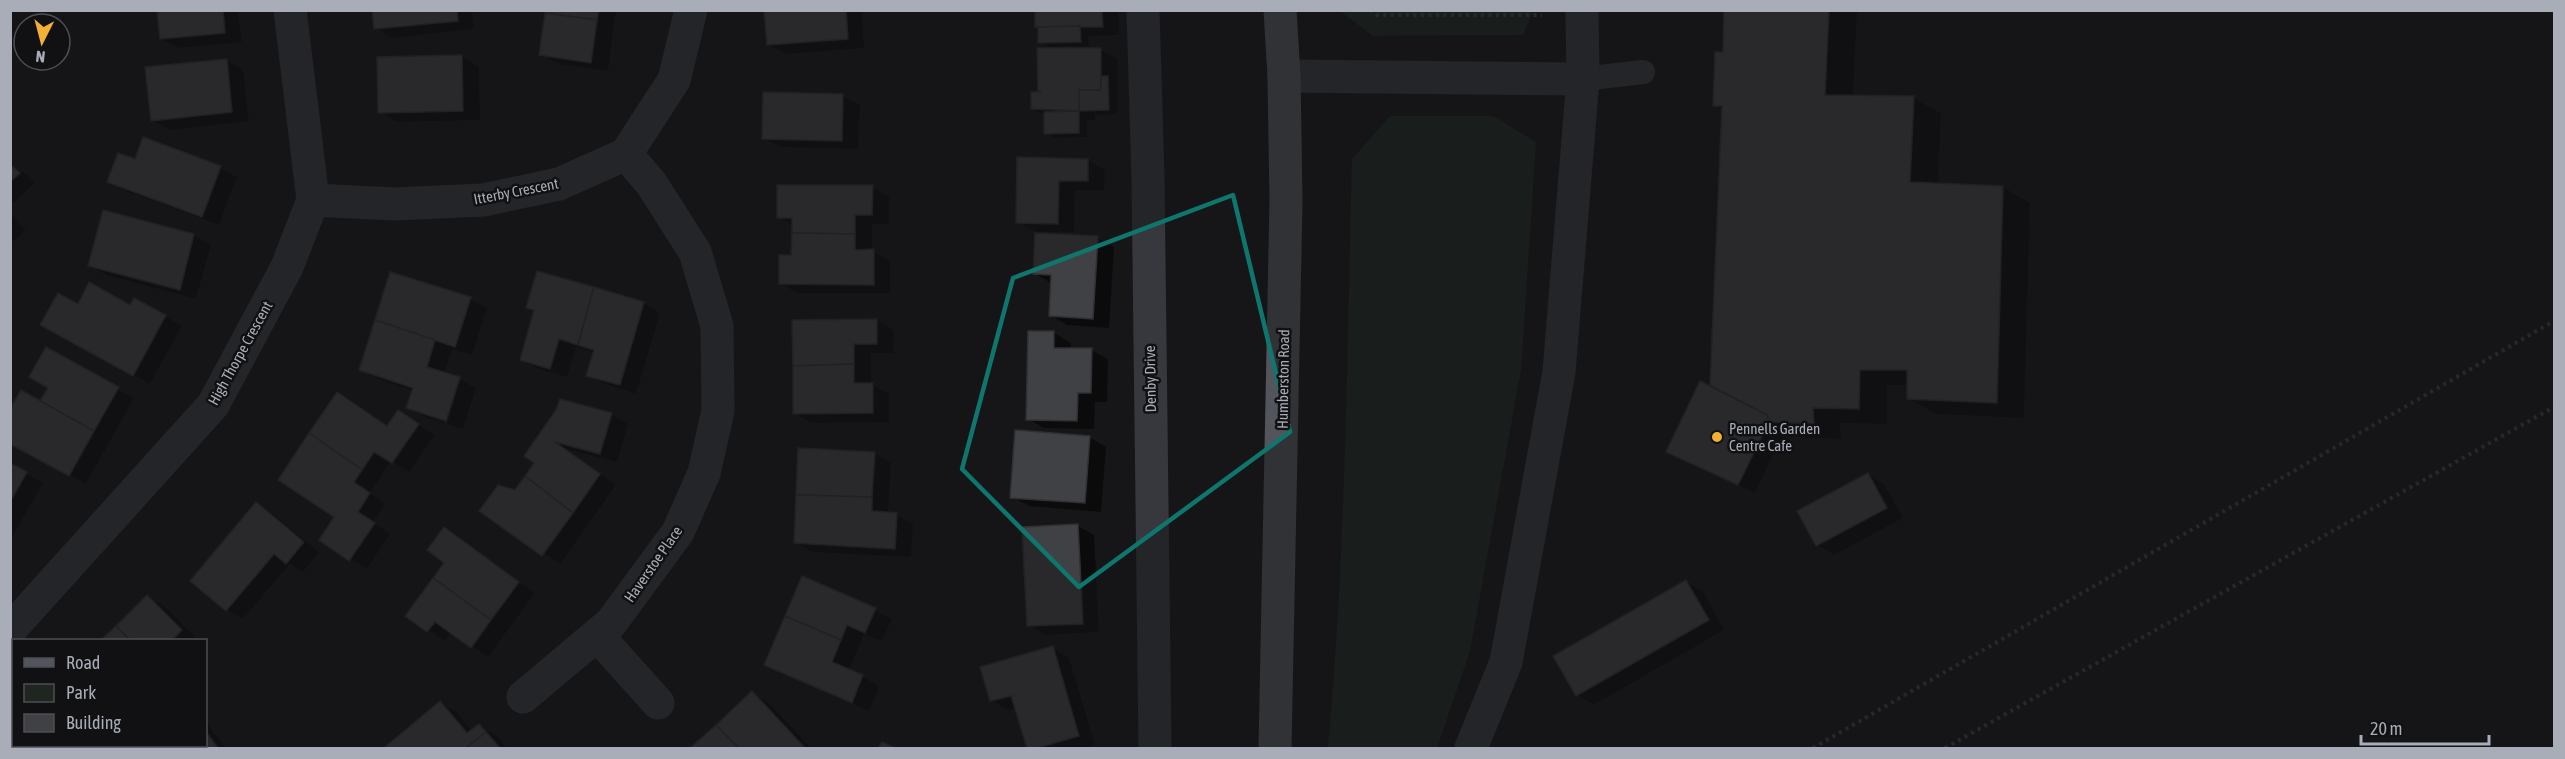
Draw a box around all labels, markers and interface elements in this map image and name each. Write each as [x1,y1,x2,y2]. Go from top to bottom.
north arrow [12,12,72,72]
text: N [35,47,46,66]
street label: Itterby Crescent [472,174,560,208]
street label: High Thorpe Crescent [204,298,276,408]
street label: Humberston Road [1274,329,1292,429]
street label: Denby Drive [1141,345,1159,413]
place label: Pennells Garden Centre Cafe [1729,420,1820,454]
marker: Pennells Garden Centre Cafe [1710,430,1724,444]
street label: Haverstoe Place [621,523,686,605]
legend [12,639,207,747]
text: Road [66,652,100,673]
text: Park [66,682,96,703]
scale bar [2361,708,2488,746]
text: Building [66,712,121,733]
text: 20 m [2370,718,2402,739]

